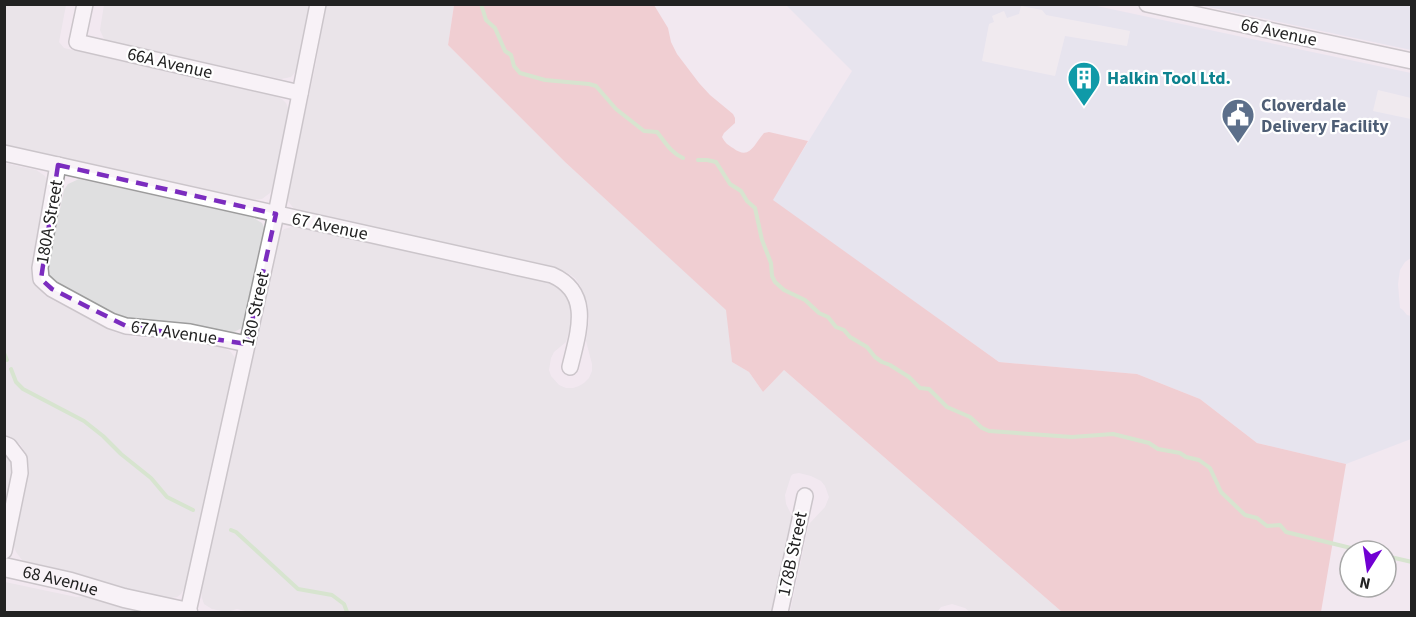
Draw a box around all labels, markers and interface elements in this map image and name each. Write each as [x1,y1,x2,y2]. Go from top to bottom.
street label: 66 Avenue [1239,12,1319,53]
street label: 66A Avenue [125,42,215,85]
building icon: Halkin Tool Ltd. [1066,60,1102,107]
place label: Halkin Tool Ltd. [1107,66,1231,91]
place label: Cloverdale Delivery Facility [1261,93,1389,139]
public building icon: Cloverdale Delivery Facility [1220,97,1256,144]
street label: 180A Street [30,178,69,266]
street label: 67 Avenue [290,206,370,247]
street label: 180 Street [235,270,276,349]
street label: 67A Avenue [129,314,219,351]
street label: 178B Street [771,509,814,599]
north arrow [1338,539,1398,599]
street label: 68 Avenue [20,560,101,603]
text: N [1358,571,1373,595]

